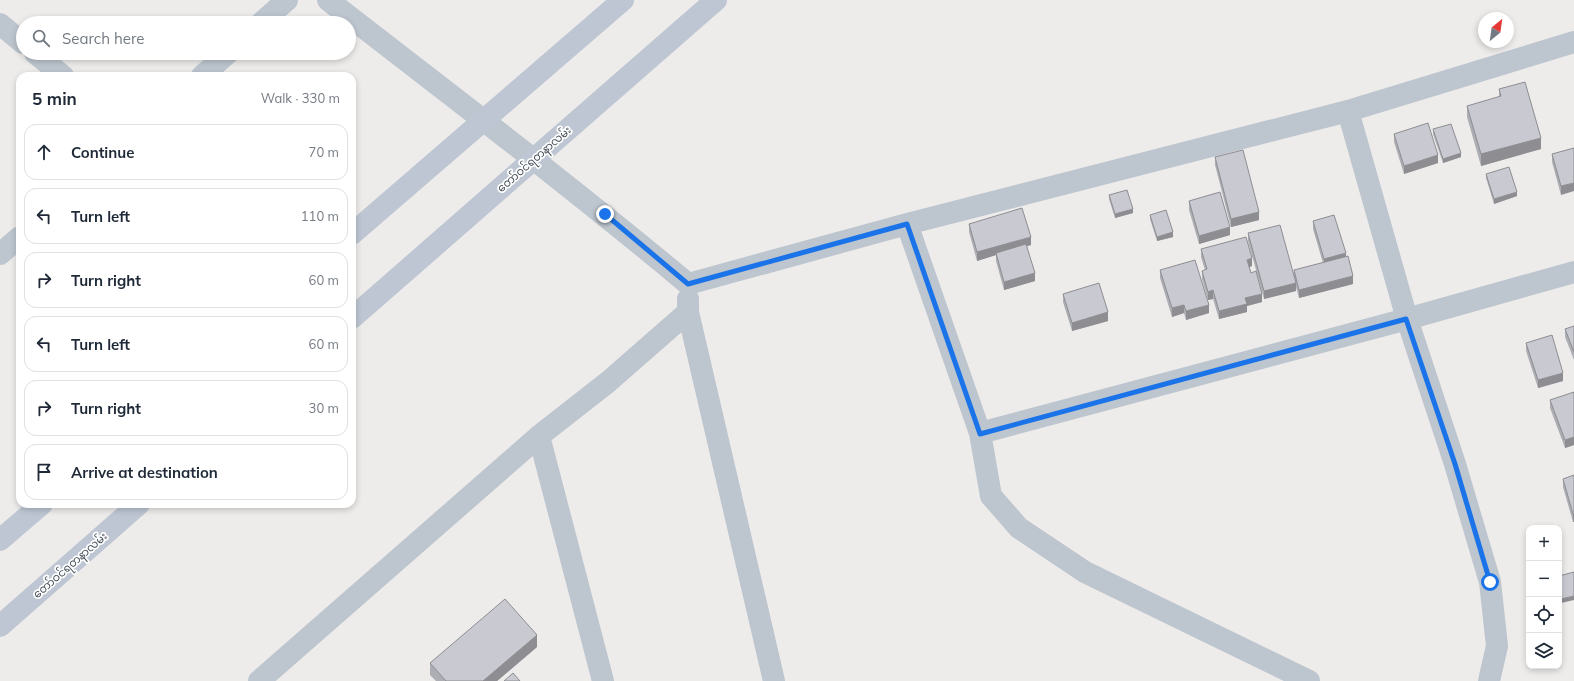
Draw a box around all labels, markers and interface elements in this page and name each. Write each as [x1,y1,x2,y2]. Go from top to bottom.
north arrow [1478,12,1514,48]
search box [16,16,356,60]
icon: search [30,27,52,49]
text: Search here [62,29,144,48]
text: 5 min [32,88,77,109]
text: Walk · 330 m [261,90,340,106]
street label: တော်ဝင်ရတနာလမ်း [494,123,575,196]
icon: ahead [33,141,55,163]
text: Continue [71,143,134,162]
text: 70 m [309,144,339,160]
icon: left [33,205,55,227]
route end [596,205,614,223]
text: Turn left [71,207,130,226]
text: 110 m [301,208,339,224]
icon: right [33,269,55,291]
text: Turn right [71,271,141,290]
text: 60 m [309,272,339,288]
icon: left [33,333,55,355]
text: Turn left [71,335,130,354]
text: 60 m [309,336,339,352]
icon: right [33,397,55,419]
text: Turn right [71,399,141,418]
text: 30 m [309,400,339,416]
icon: arrive [33,461,55,483]
text: Arrive at destination [71,463,218,482]
map controls [1526,525,1562,669]
button: + [1526,525,1562,561]
street label: တော်ဝင်ရတနာလမ်း [30,529,111,602]
button: − [1526,561,1562,597]
route start [1481,573,1499,591]
button: locate [1526,597,1562,633]
button: layers [1526,633,1562,669]

